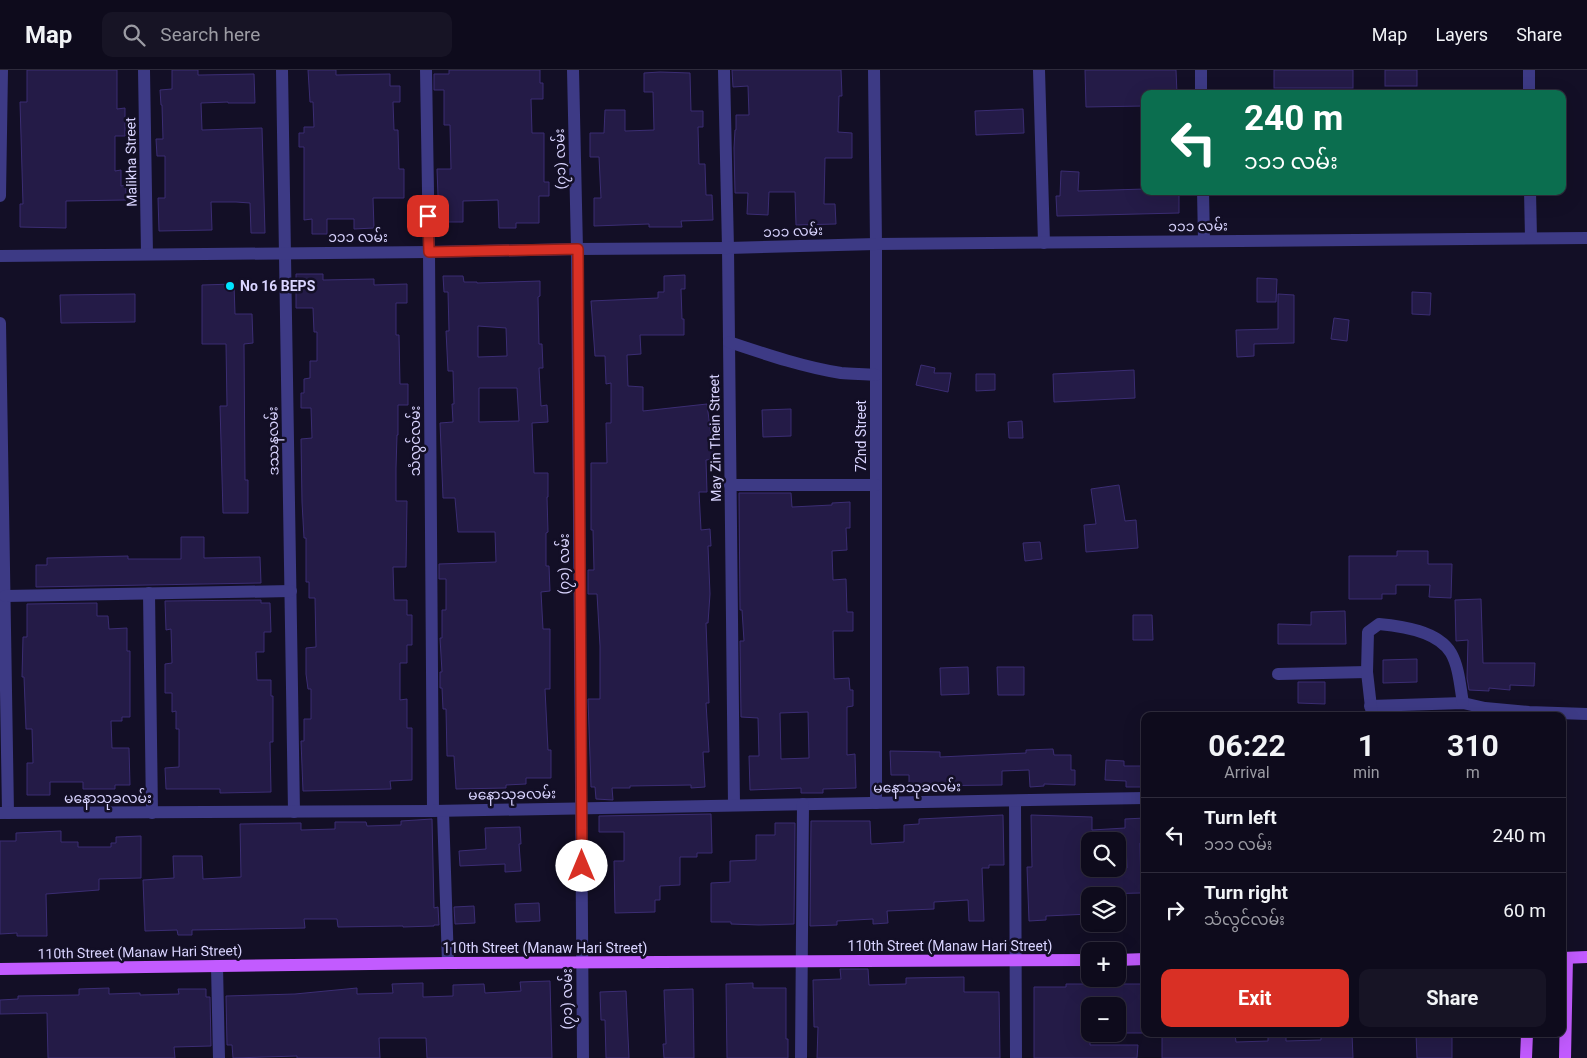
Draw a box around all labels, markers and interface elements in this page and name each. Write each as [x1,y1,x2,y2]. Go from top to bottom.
search box [102,12,452,57]
text: Map [25,21,72,49]
icon: search [120,21,148,49]
text: Search here [160,23,260,46]
text: Map [1372,24,1407,45]
text: Layers [1435,24,1488,45]
text: Share [1516,24,1562,45]
text: 240 m [1244,98,1343,139]
icon: left [1161,110,1226,175]
street label: Malikha Street [122,117,140,207]
street label: (၇၁) လမ်း [549,128,573,190]
text: ၁၁၁ လမ်း [1244,149,1338,174]
pin [407,195,449,237]
icon: arrive [414,202,442,230]
street label: ၁၁၁ လမ်း [1168,215,1228,235]
street label: ၁၁၁ လမ်း [763,220,823,240]
street label: ၁၁၁ လမ်း [328,227,388,245]
place label: No 16 BEPS [240,278,316,294]
marker: No 16 BEPS [224,280,236,292]
street label: May Zin Thein Street [706,374,724,502]
street label: 72nd Street [853,400,869,472]
street label: ဒဿနလမ်း [262,406,286,476]
street label: သံလွင်လမ်း [405,406,426,476]
street label: (၇၁) လမ်း [554,534,576,594]
text: 06:22 [1208,728,1286,763]
text: 1 [1358,728,1375,763]
text: 310 [1447,728,1499,763]
text: Arrival [1224,763,1270,782]
text: min [1353,763,1380,782]
text: m [1466,763,1480,782]
street label: မနောသုခလမ်း [873,776,961,800]
street label: မနောသုခလမ်း [468,783,556,807]
street label: မနောသုခလမ်း [64,788,152,810]
text: Turn left [1204,806,1277,829]
icon: left [1161,821,1189,849]
text: 240 m [1493,824,1546,847]
map controls [1081,832,1126,1042]
button: search [1081,832,1126,877]
text: ၁၁၁ လမ်း [1204,835,1272,854]
position arrow [555,839,607,891]
text: Turn right [1204,881,1288,904]
button: layers [1081,887,1126,932]
icon: right [1161,896,1189,924]
text: 60 m [1503,899,1546,922]
text: သံလွင်လမ်း [1204,910,1285,929]
street label: 110th Street (Manaw Hari Street) [848,938,1052,955]
street label: 110th Street (Manaw Hari Street) [443,940,647,957]
street label: 110th Street (Manaw Hari Street) [37,942,243,963]
button: + [1081,942,1126,987]
street label: (၇၁) လမ်း [557,969,579,1029]
button: Exit [1161,969,1349,1027]
button: Share [1359,969,1546,1027]
button: − [1081,997,1126,1042]

